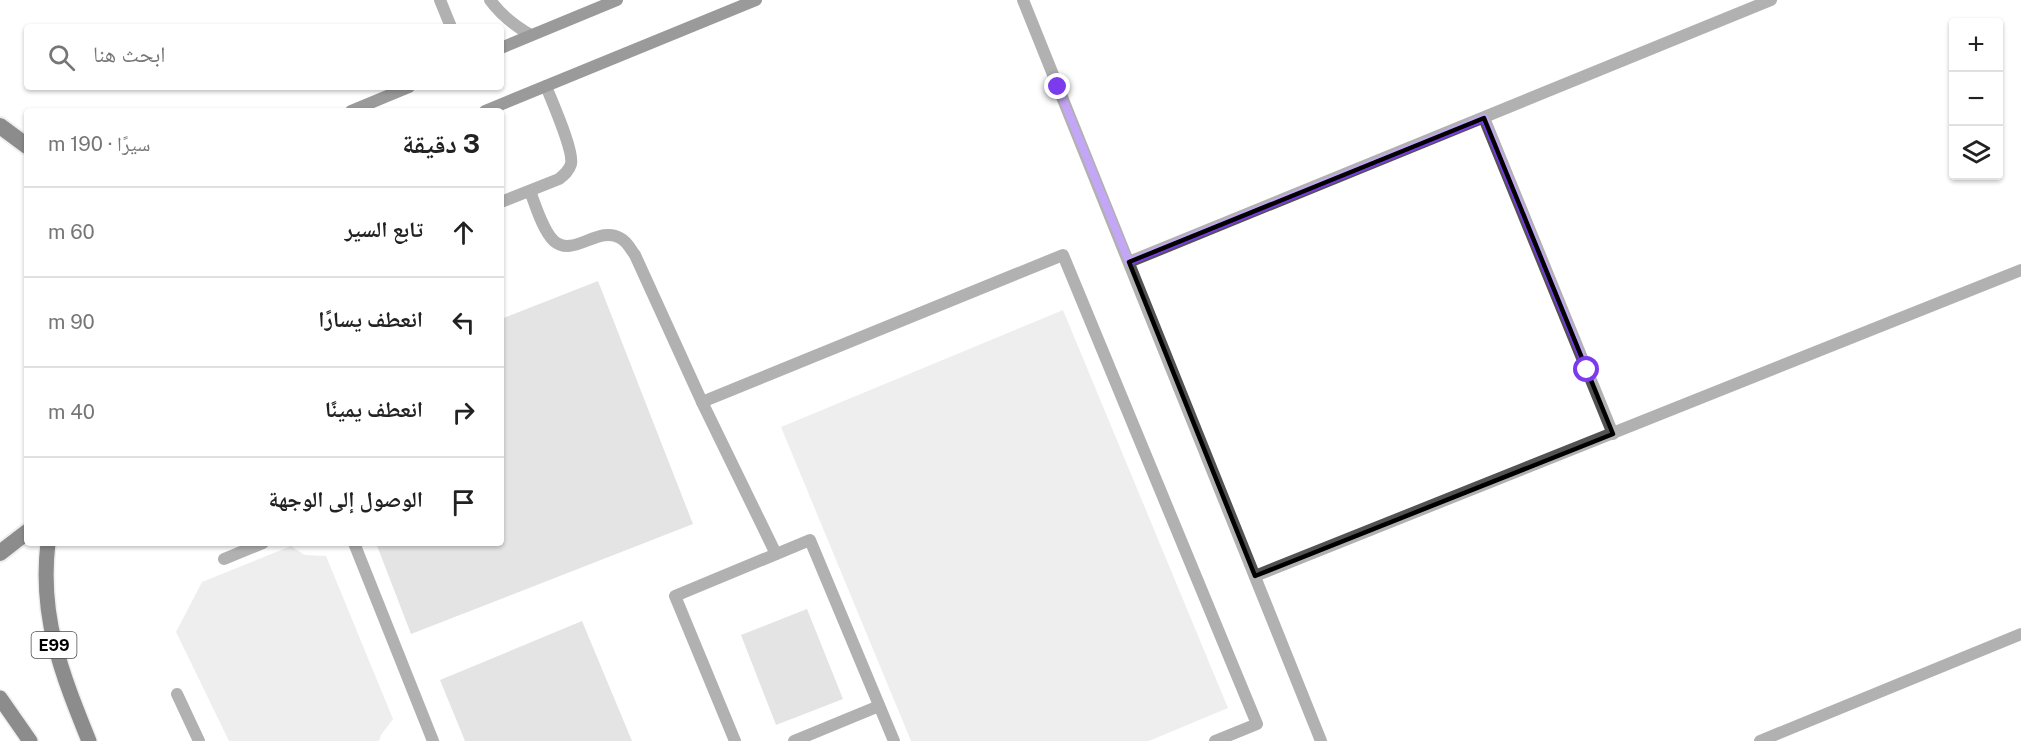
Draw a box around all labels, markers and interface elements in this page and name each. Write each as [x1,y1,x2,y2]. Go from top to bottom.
map controls [1949,18,2003,180]
button: + [1949,18,2003,72]
search box [24,24,504,90]
icon: search [45,41,78,74]
text: ابحث هنا [93,41,165,67]
button: − [1949,72,2003,126]
route end [1044,73,1070,99]
button: layers [1949,126,2003,180]
text: 3 دقيقة [402,128,480,159]
text: سيرًا · 190 m [48,132,150,156]
text: تابع السير [345,216,423,242]
icon: ahead [447,216,480,249]
text: 60 m [48,220,95,244]
text: انعطف يسارًا [318,306,423,332]
icon: left [447,306,480,339]
text: 90 m [48,310,95,334]
route start [1573,356,1599,382]
text: انعطف يمينًا [325,396,423,422]
icon: right [447,396,480,429]
text: 40 m [48,400,95,424]
text: الوصول إلى الوجهة [268,486,423,512]
icon: arrive [447,486,480,519]
road number: E99 [32,632,76,658]

